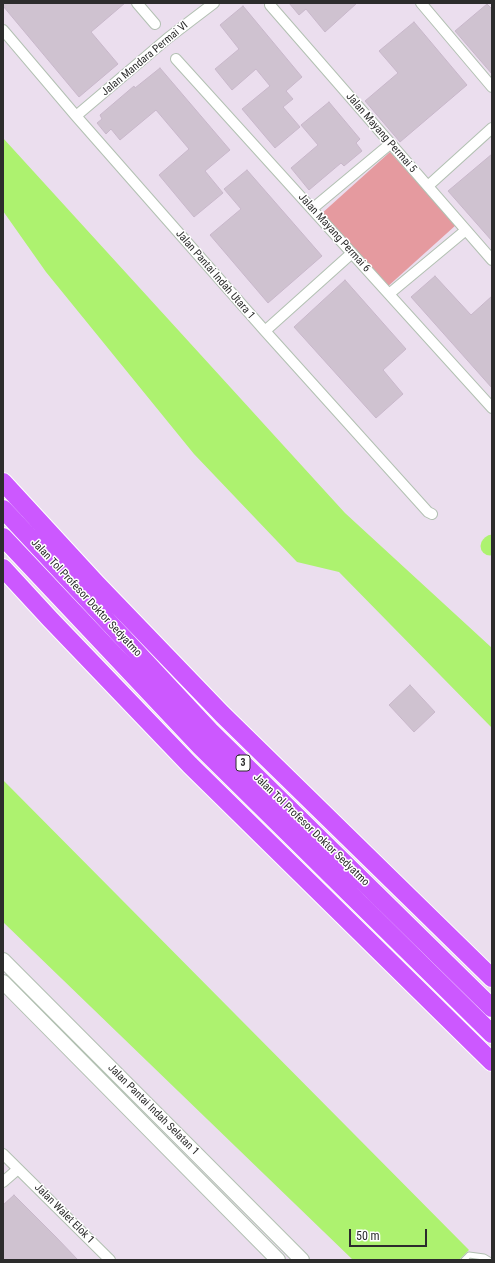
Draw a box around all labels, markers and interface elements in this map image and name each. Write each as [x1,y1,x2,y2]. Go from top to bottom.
street label: Jalan Mandara Permai VI [99,19,191,99]
street label: Jalan Mayang Permai 5 [343,90,419,176]
street label: Jalan Mayang Permai 6 [295,191,373,275]
street label: Jalan Pantai Indah Utara 1 [173,228,257,322]
street label: Jalan Tol Profesor Doktor Sedyatmo [28,536,144,660]
road number: 3 [236,755,250,771]
street label: Jalan Tol Profesor Doktor Sedyatmo [250,771,372,889]
street label: Jalan Pantai Indah Selatan 1 [105,1062,201,1158]
street label: Jalan Walet Elok 1 [31,1181,97,1247]
scale bar [351,1221,429,1247]
text: 50 m [356,1229,380,1243]

